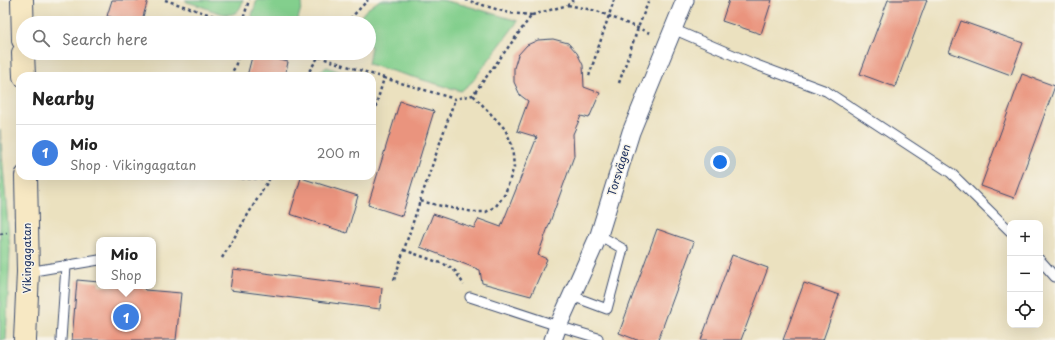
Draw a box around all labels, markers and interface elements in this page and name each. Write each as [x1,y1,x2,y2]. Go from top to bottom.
search box [16,16,376,60]
icon: search [30,27,52,49]
text: Search here [62,27,148,50]
text: Nearby [32,85,94,111]
text: Mio [70,132,98,155]
street label: Torsvägen [603,142,634,198]
text: 1 [42,143,48,162]
text: 200 m [317,143,360,162]
your location [710,152,730,172]
text: Shop · Vikingagatan [70,155,196,174]
map controls [1007,220,1043,328]
button: + [1007,220,1043,256]
street label: Vikingagatan [18,223,35,293]
popup [96,237,156,289]
text: Mio [110,242,138,265]
button: − [1007,256,1043,292]
text: Shop [110,265,142,284]
button: locate [1007,292,1043,328]
pin: 1 [113,302,139,332]

